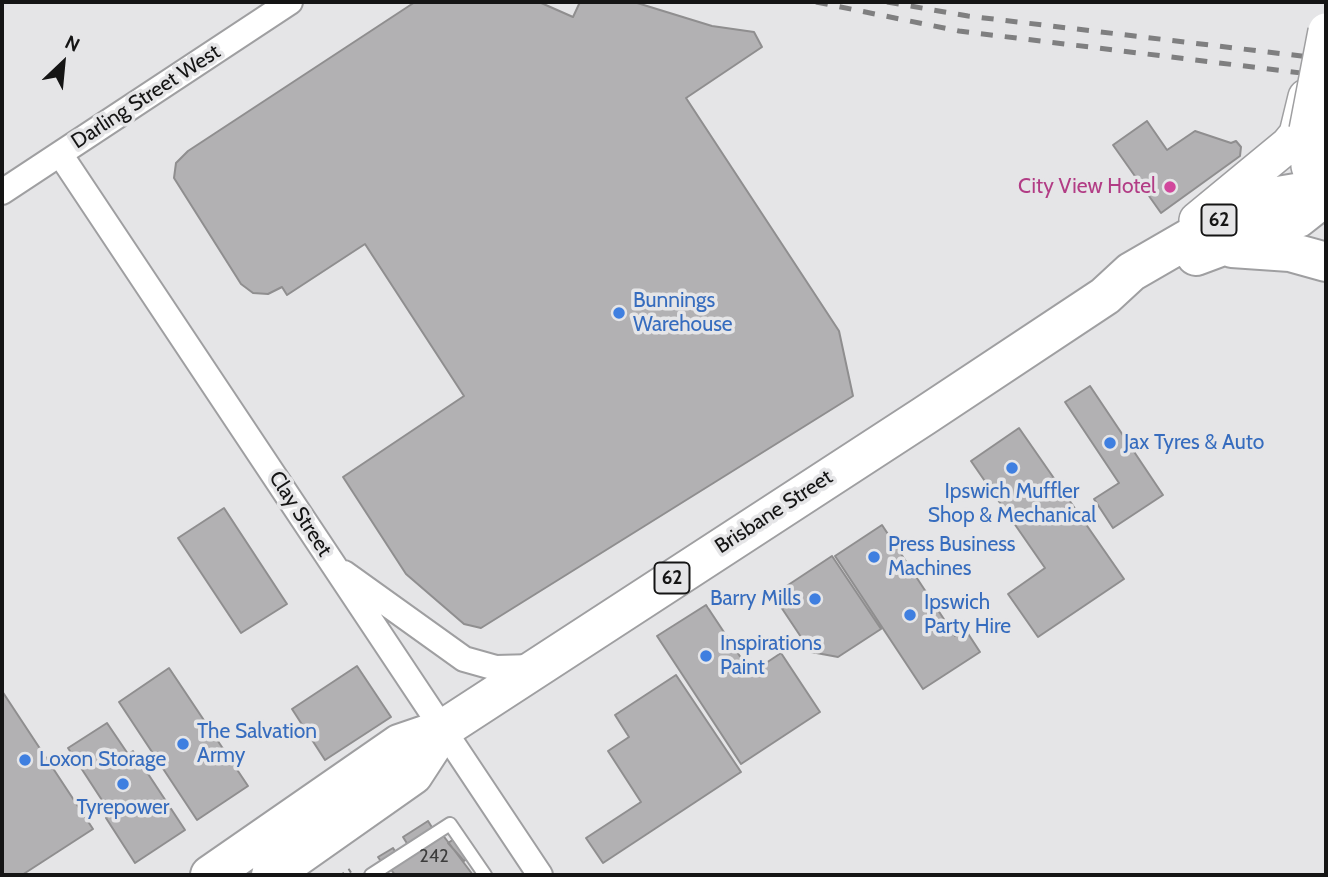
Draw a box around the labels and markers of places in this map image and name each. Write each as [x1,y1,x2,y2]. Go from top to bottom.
place label: City View Hotel [1018,174,1156,200]
marker: City View Hotel [1162,179,1178,195]
place label: Bunnings Warehouse [633,288,733,338]
marker: Bunnings Warehouse [611,305,627,321]
place label: Jax Tyres & Auto [1124,430,1264,456]
marker: Jax Tyres & Auto [1102,435,1118,451]
marker: Ipswich Muffler Shop & Mechanical [1004,460,1020,476]
place label: Ipswich Muffler Shop & Mechanical [928,479,1096,529]
place label: Press Business Machines [888,532,1016,582]
marker: Press Business Machines [866,549,882,565]
place label: Barry Mills [710,586,801,612]
place label: Ipswich Party Hire [924,590,1011,640]
marker: Barry Mills [807,591,823,607]
marker: Ipswich Party Hire [902,607,918,623]
place label: Inspirations Paint [720,631,822,681]
marker: Inspirations Paint [698,648,714,664]
place label: The Salvation Army [197,719,317,769]
marker: The Salvation Army [175,736,191,752]
place label: Loxon Storage [39,747,166,773]
marker: Loxon Storage [17,752,33,768]
marker: Tyrepower [115,776,131,792]
place label: Tyrepower [77,795,169,821]

